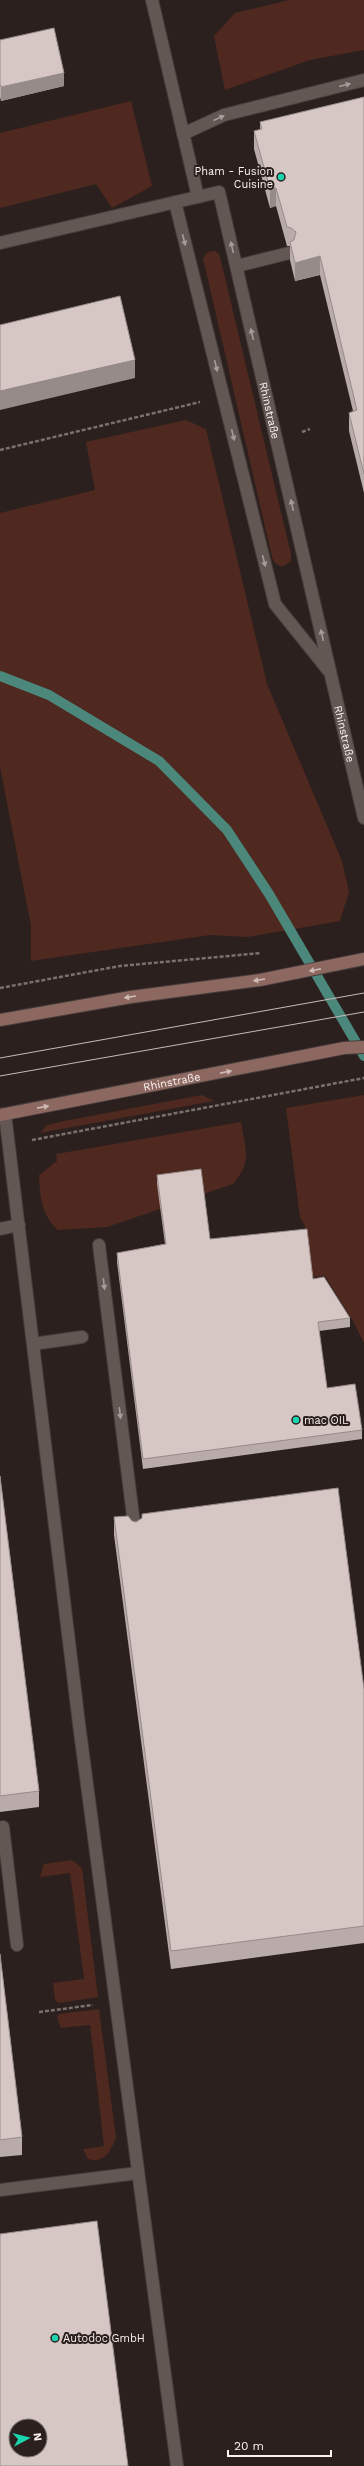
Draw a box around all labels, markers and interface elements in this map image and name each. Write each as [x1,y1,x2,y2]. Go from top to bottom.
one-way arrow [338,81,351,87]
one-way arrow [213,114,225,120]
place label: Pham - Fusion Cuisine [194,165,273,191]
marker: Pham - Fusion Cuisine [276,172,286,182]
one-way arrow [181,234,187,246]
one-way arrow [229,241,235,253]
one-way arrow [249,328,255,340]
one-way arrow [213,360,219,373]
street label: Rhinstraße [257,381,282,440]
one-way arrow [230,428,236,441]
one-way arrow [288,499,294,511]
one-way arrow [261,555,267,567]
one-way arrow [318,629,324,641]
street label: Rhinstraße [332,704,357,764]
one-way arrow [309,967,322,973]
one-way arrow [253,977,265,983]
one-way arrow [124,994,136,1000]
one-way arrow [220,1069,232,1075]
street label: Rhinstraße [142,1070,201,1093]
one-way arrow [37,1103,49,1109]
one-way arrow [100,1278,107,1290]
one-way arrow [117,1407,123,1419]
place label: mac OIL [304,1414,349,1427]
marker: mac OIL [291,1415,301,1425]
place label: Autodoc GmbH [63,2332,145,2345]
marker: Autodoc GmbH [50,2333,60,2343]
north arrow [8,2418,48,2458]
text: N [30,2432,44,2442]
scale bar [228,2432,331,2458]
text: 20 m [234,2439,264,2453]

